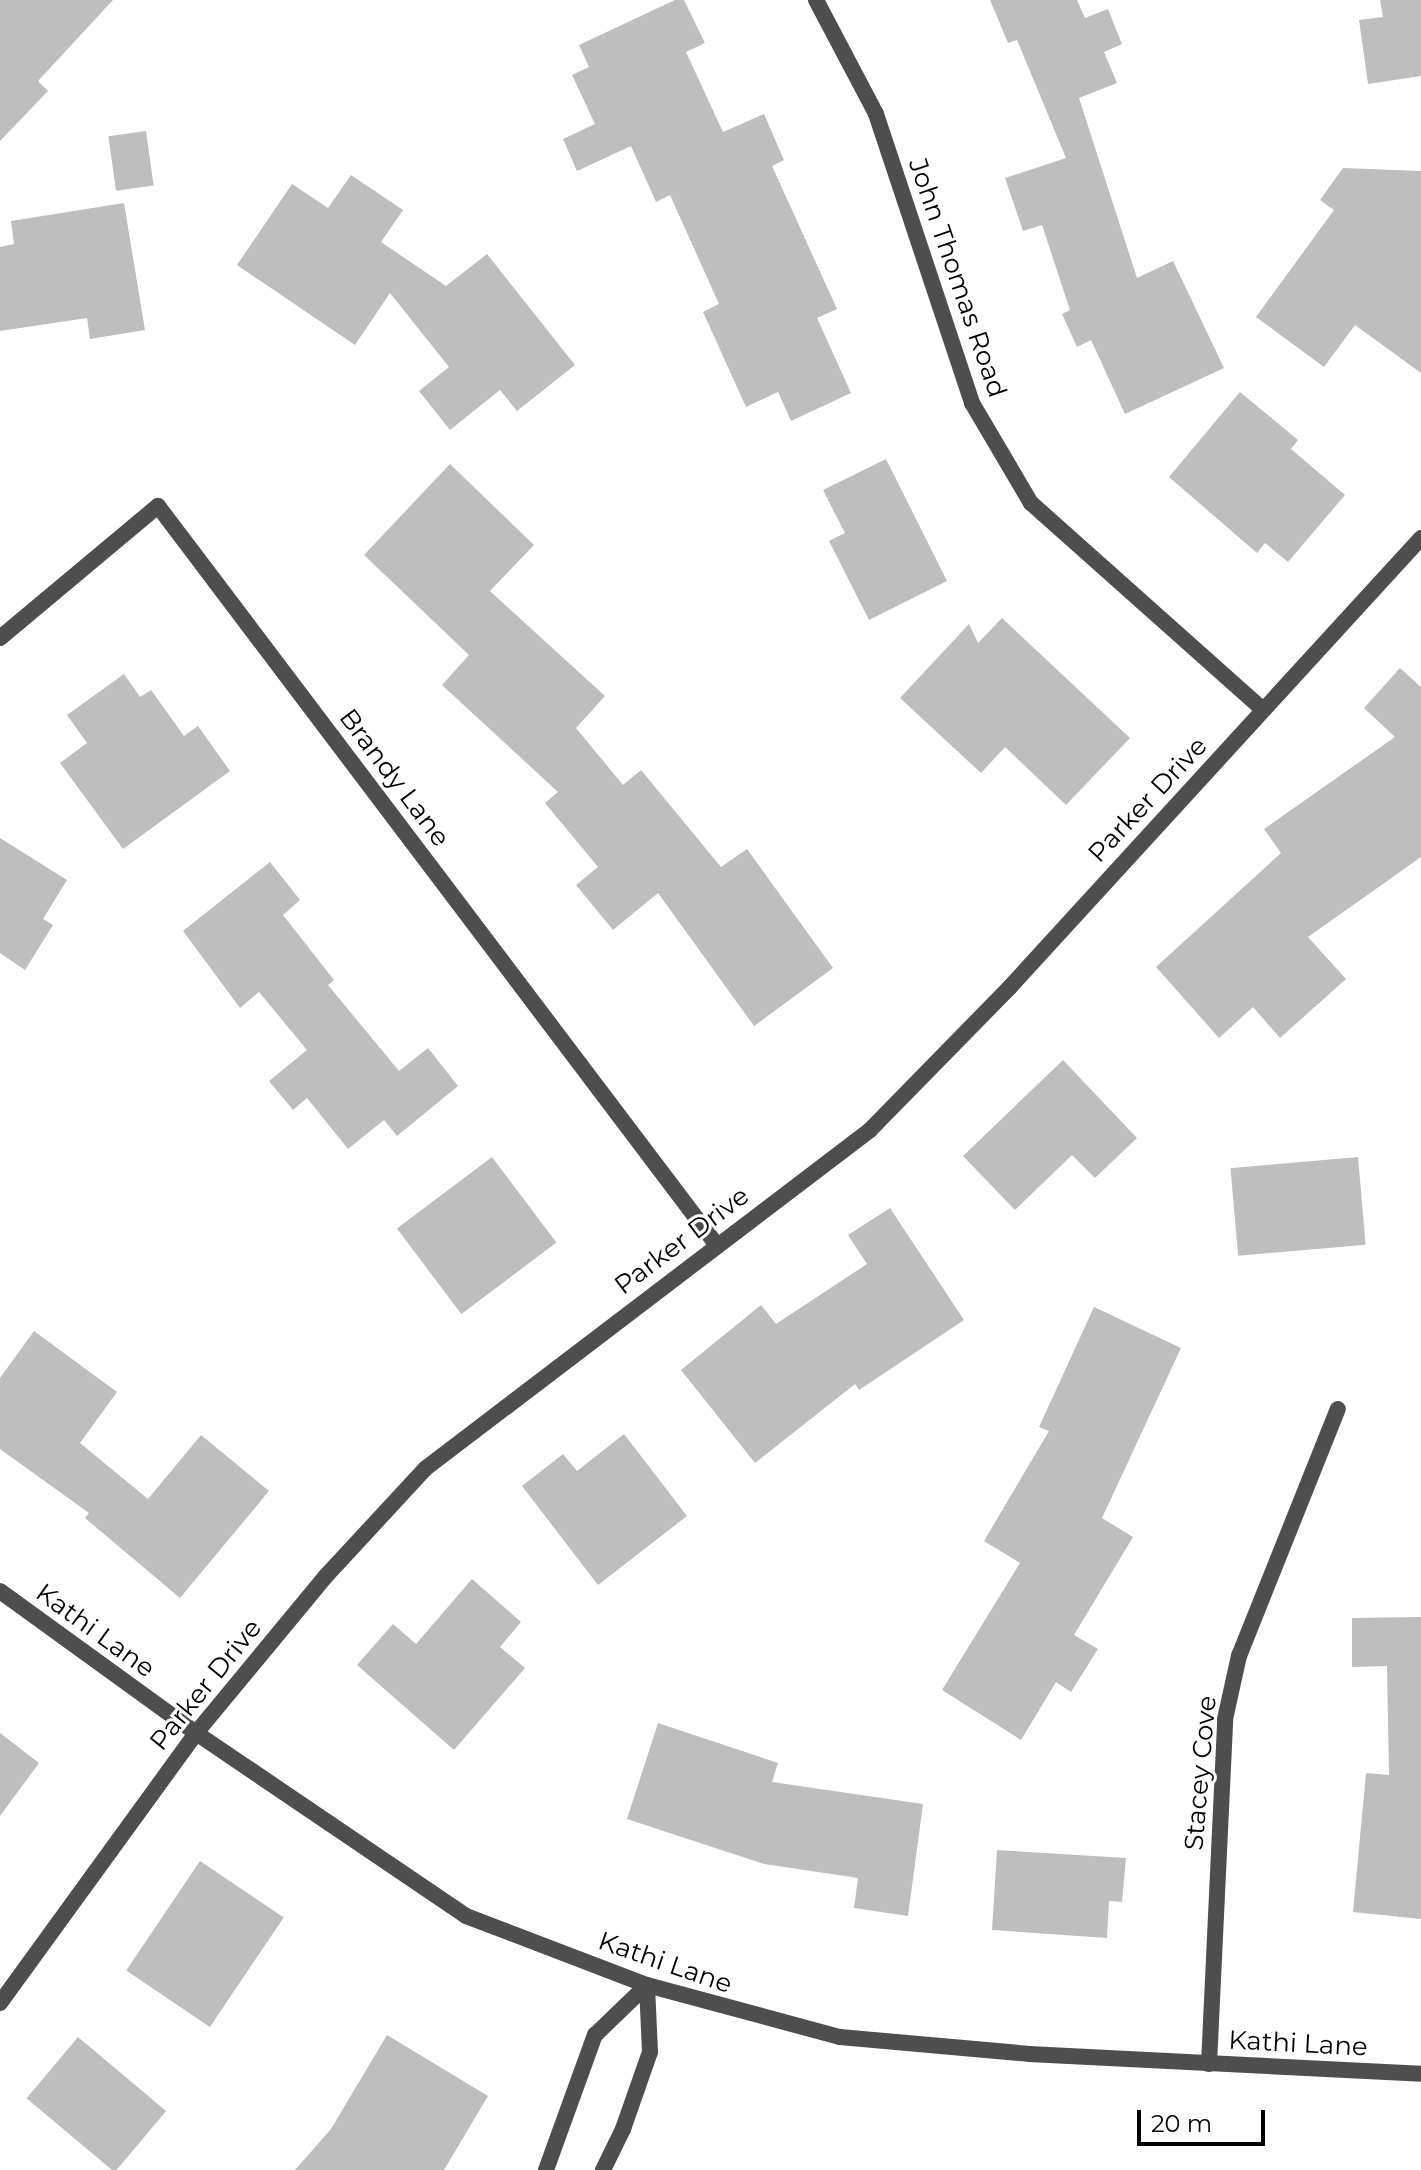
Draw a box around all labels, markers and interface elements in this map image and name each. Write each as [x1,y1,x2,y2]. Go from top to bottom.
street label: John Thomas Road [901,154,1013,402]
street label: Brandy Lane [332,703,456,853]
street label: Parker Drive [1082,731,1214,869]
street label: Parker Drive [609,1180,755,1302]
street label: Kathi Lane [29,1577,161,1685]
street label: Parker Drive [144,1613,268,1757]
street label: Stacey Cove [1179,1694,1223,1852]
street label: Kathi Lane [594,1926,736,2000]
street label: Kathi Lane [1228,2025,1368,2063]
scale bar [1141,2094,1269,2144]
text: 20 m [1151,2109,1212,2138]

